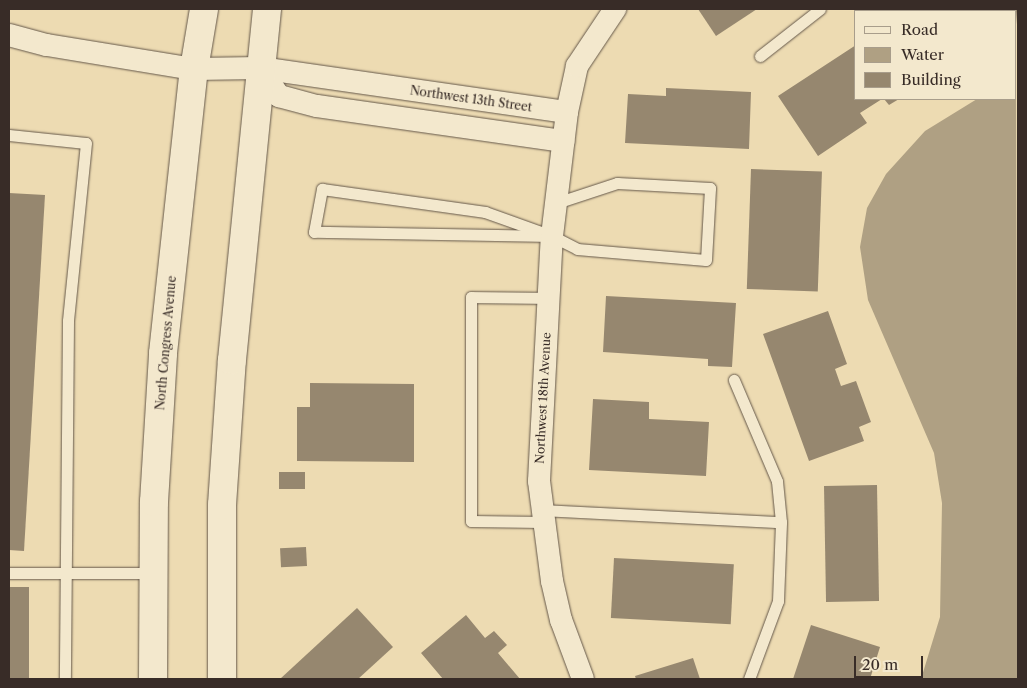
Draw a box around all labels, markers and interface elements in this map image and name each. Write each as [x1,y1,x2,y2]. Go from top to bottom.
legend [854,10,1017,100]
text: Road [901,20,938,39]
text: Water [901,45,944,64]
text: Building [901,70,961,89]
street label: Northwest 13th Street [409,83,533,115]
street label: North Congress Avenue [153,275,179,411]
street label: Northwest 18th Avenue [532,332,554,464]
scale bar [857,646,926,678]
text: 20 m [862,655,898,674]

